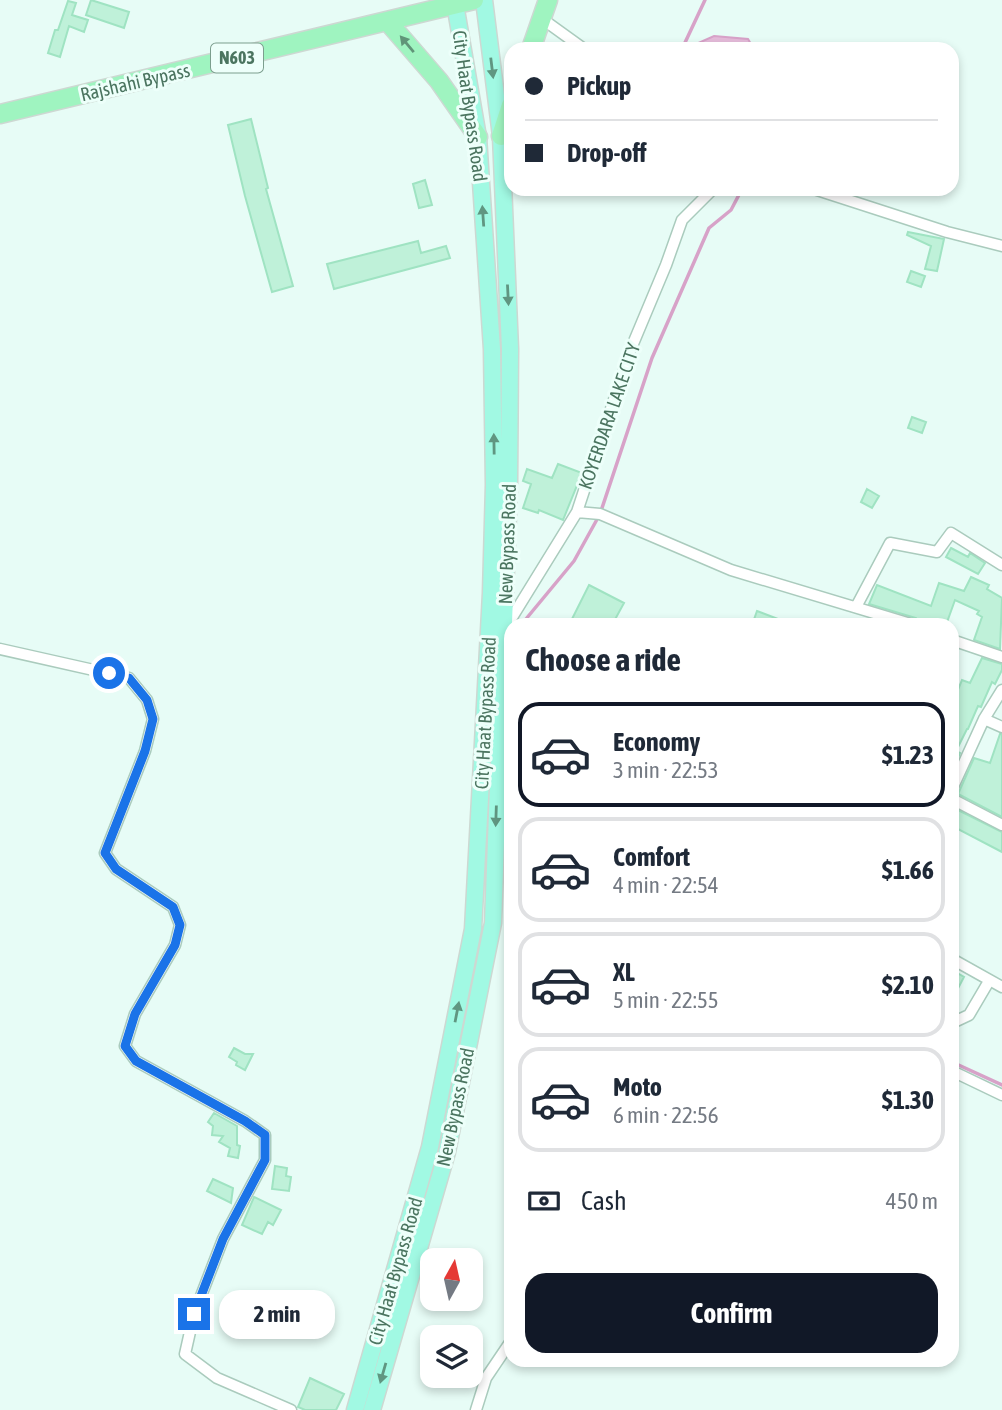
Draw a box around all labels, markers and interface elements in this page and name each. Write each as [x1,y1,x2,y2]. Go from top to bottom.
street label: City Haat Bypass Road [448,29,492,183]
one-way arrow [399,35,415,53]
road number: N603 [211,44,263,72]
one-way arrow [487,57,498,79]
street label: Rajshahi Bypass [78,59,192,105]
text: Pickup [567,71,631,101]
text: Drop-off [567,138,647,168]
one-way arrow [477,205,488,227]
one-way arrow [502,284,513,306]
street label: KOYERDARA LAKE CITY [574,339,645,492]
one-way arrow [488,432,500,454]
street label: New Bypass Road [494,483,520,605]
street label: City Haat Bypass Road [470,636,500,790]
text: Choose a ride [525,641,681,678]
route start [93,657,125,689]
icon: car [529,723,592,786]
text: Economy [613,727,700,757]
text: $1.23 [882,740,934,770]
text: 3 min · 22:53 [613,757,719,783]
one-way arrow [491,805,502,827]
icon: car [529,838,592,901]
text: Comfort [613,842,690,872]
text: $1.66 [882,855,934,885]
text: 4 min · 22:54 [613,872,719,898]
icon: car [529,953,592,1016]
text: XL [613,957,635,987]
text: $2.10 [882,970,934,1000]
text: 5 min · 22:55 [613,987,719,1013]
one-way arrow [451,1001,462,1023]
street label: New Bypass Road [432,1046,478,1168]
icon: car [529,1068,592,1131]
text: Moto [613,1072,662,1102]
text: $1.30 [882,1085,934,1115]
text: 6 min · 22:56 [613,1102,719,1128]
icon: cash [525,1182,563,1220]
text: Cash [581,1186,627,1216]
text: 450 m [886,1188,938,1214]
street label: City Haat Bypass Road [363,1195,427,1347]
north arrow [420,1248,483,1311]
map controls [420,1248,483,1388]
button: Confirm [525,1273,938,1353]
callout: 2 min [218,1290,334,1338]
route end [178,1298,210,1330]
text: 2 min [254,1301,300,1327]
button: layers [420,1325,483,1388]
one-way arrow [377,1362,388,1384]

